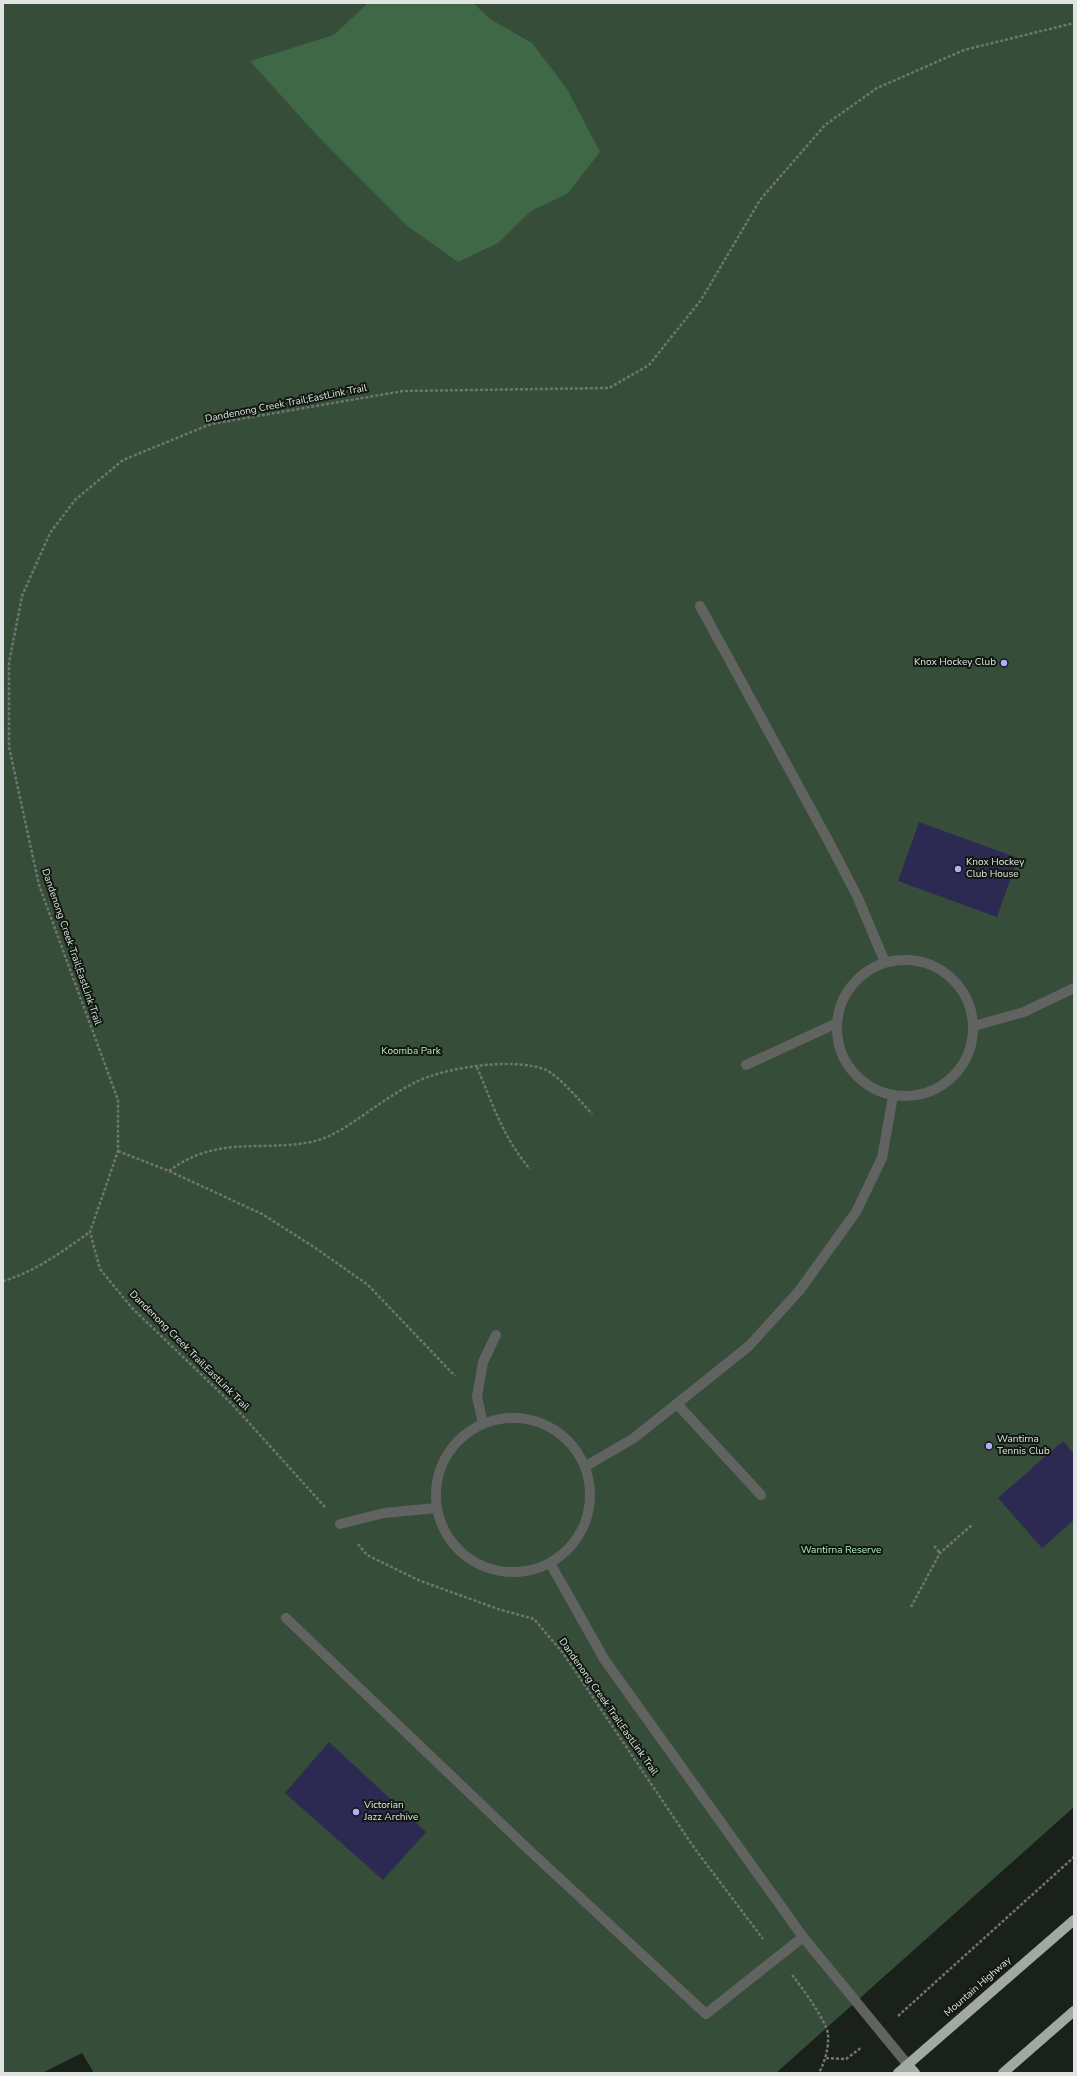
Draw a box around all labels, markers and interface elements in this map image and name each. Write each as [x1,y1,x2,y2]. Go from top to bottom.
street label: Dandenong Creek Trail;EastLink Trail [204,382,368,426]
place label: Knox Hockey Club [914,657,996,669]
marker: Knox Hockey Club [999,658,1009,668]
place label: Knox Hockey Club House [966,857,1024,880]
marker: Knox Hockey Club House [953,864,963,874]
street label: Dandenong Creek Trail;EastLink Trail [39,867,103,1027]
park label: Koomba Park [381,1046,441,1058]
street label: Dandenong Creek Trail;EastLink Trail [127,1289,251,1413]
place label: Wantirna Tennis Club [997,1434,1050,1458]
marker: Wantirna Tennis Club [984,1441,994,1451]
park label: Wantirna Reserve [801,1545,881,1557]
street label: Dandenong Creek Trail;EastLink Trail [556,1636,660,1778]
place label: Victorian Jazz Archive [364,1800,418,1824]
marker: Victorian Jazz Archive [351,1807,361,1817]
street label: Mountain Highway [942,1955,1014,2019]

